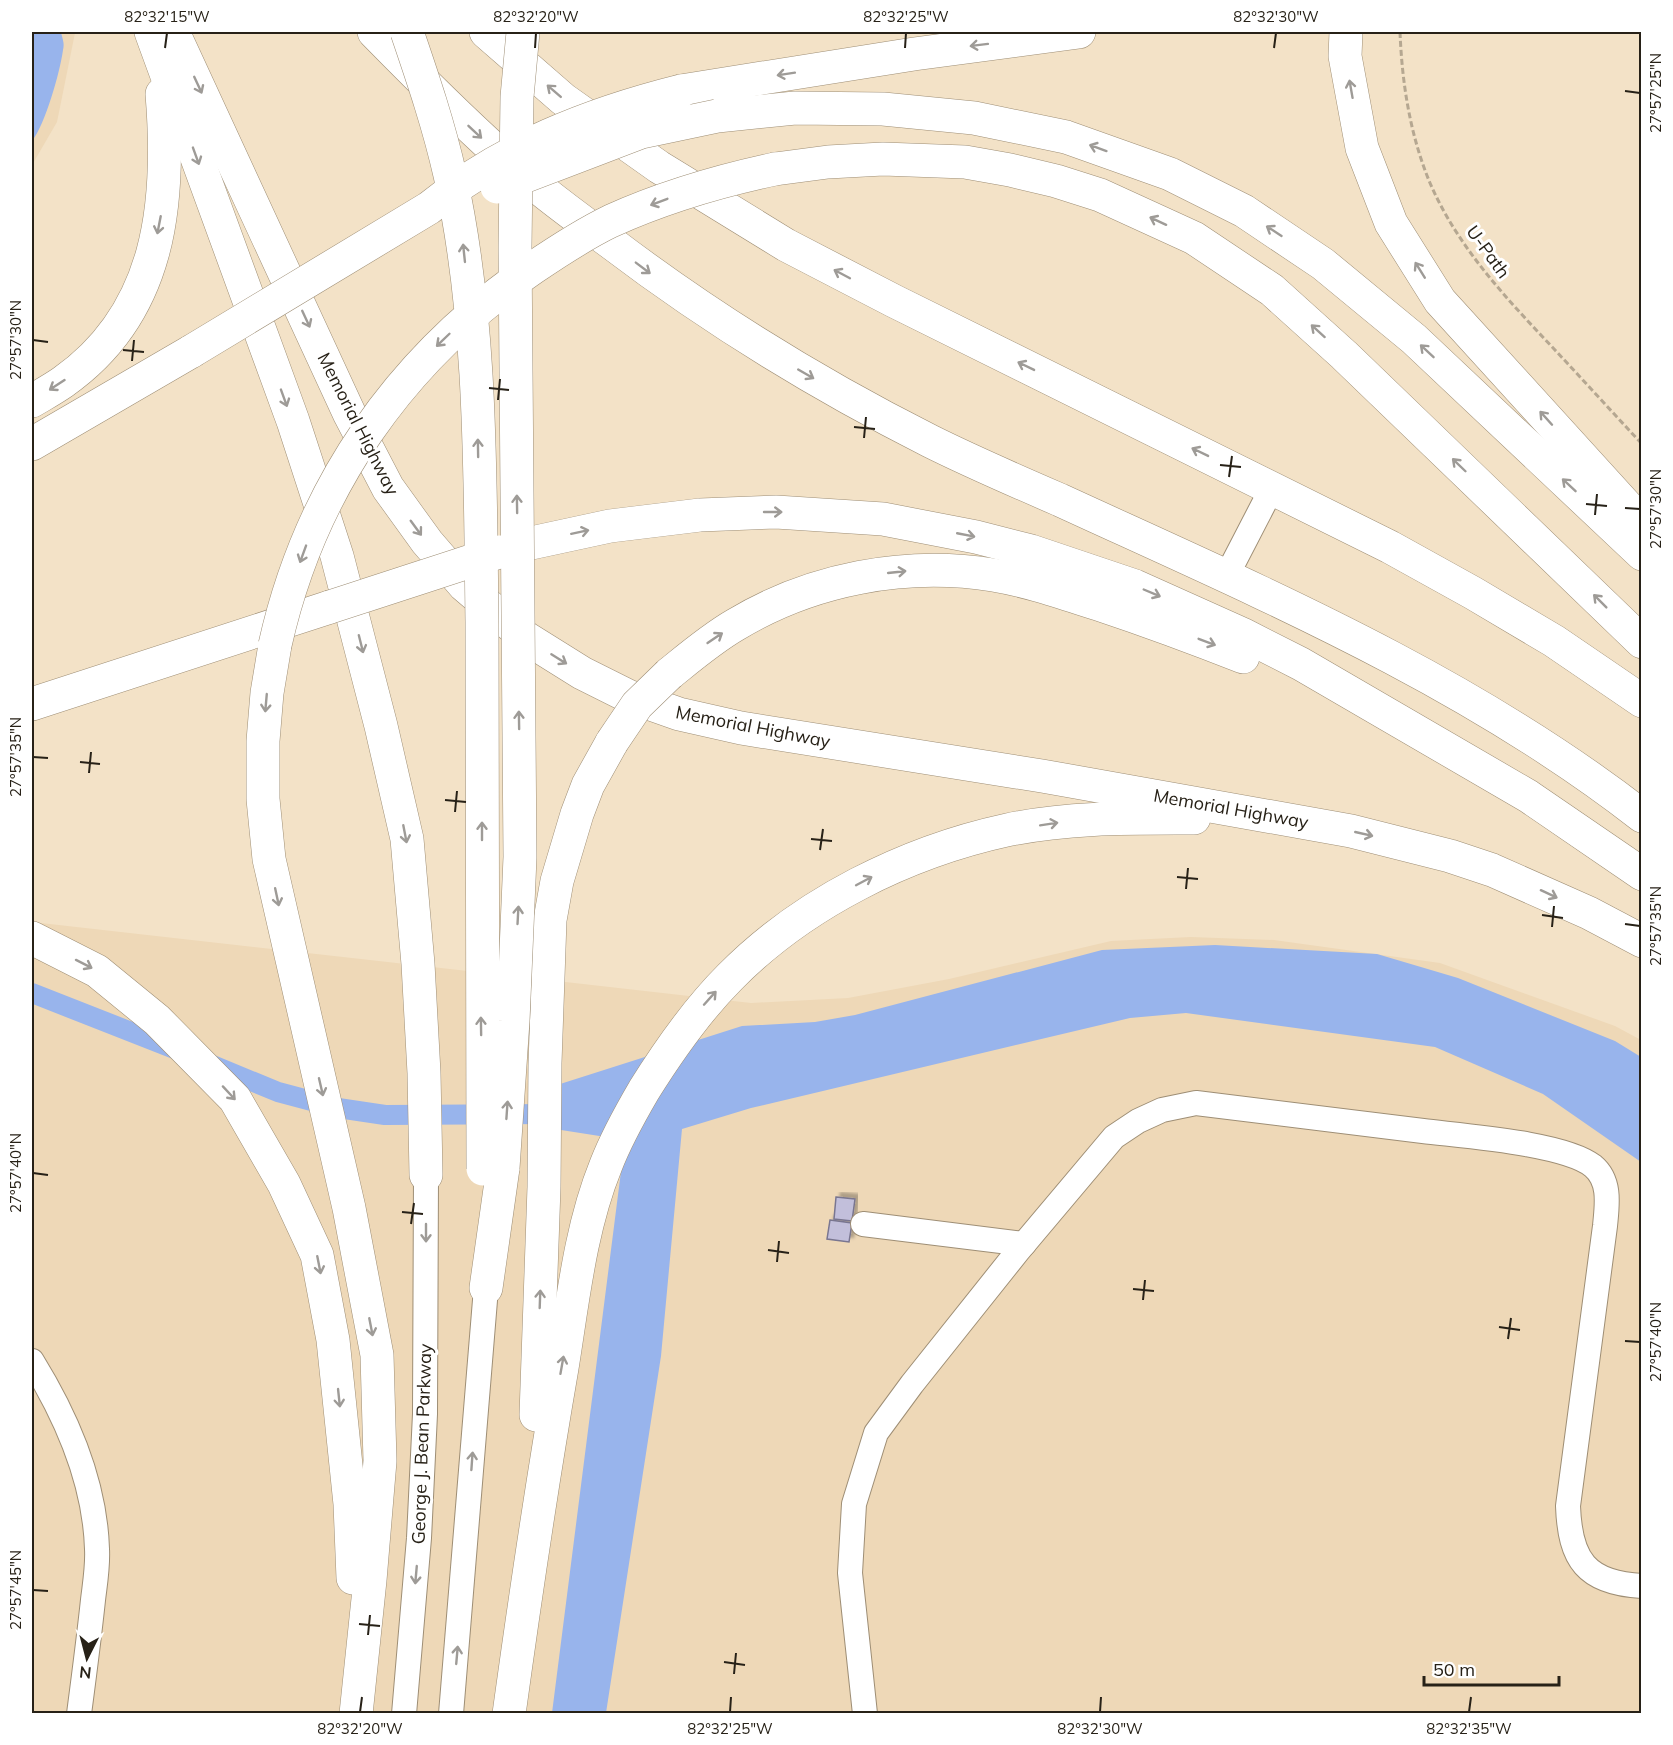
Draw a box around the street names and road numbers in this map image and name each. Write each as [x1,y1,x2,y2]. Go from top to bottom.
street label: U-Path [1462,221,1515,283]
street label: Memorial Highway [313,349,405,499]
street label: Memorial Highway [674,700,833,753]
street label: Memorial Highway [1152,784,1311,834]
street label: George J. Bean Parkway [407,1343,437,1545]

